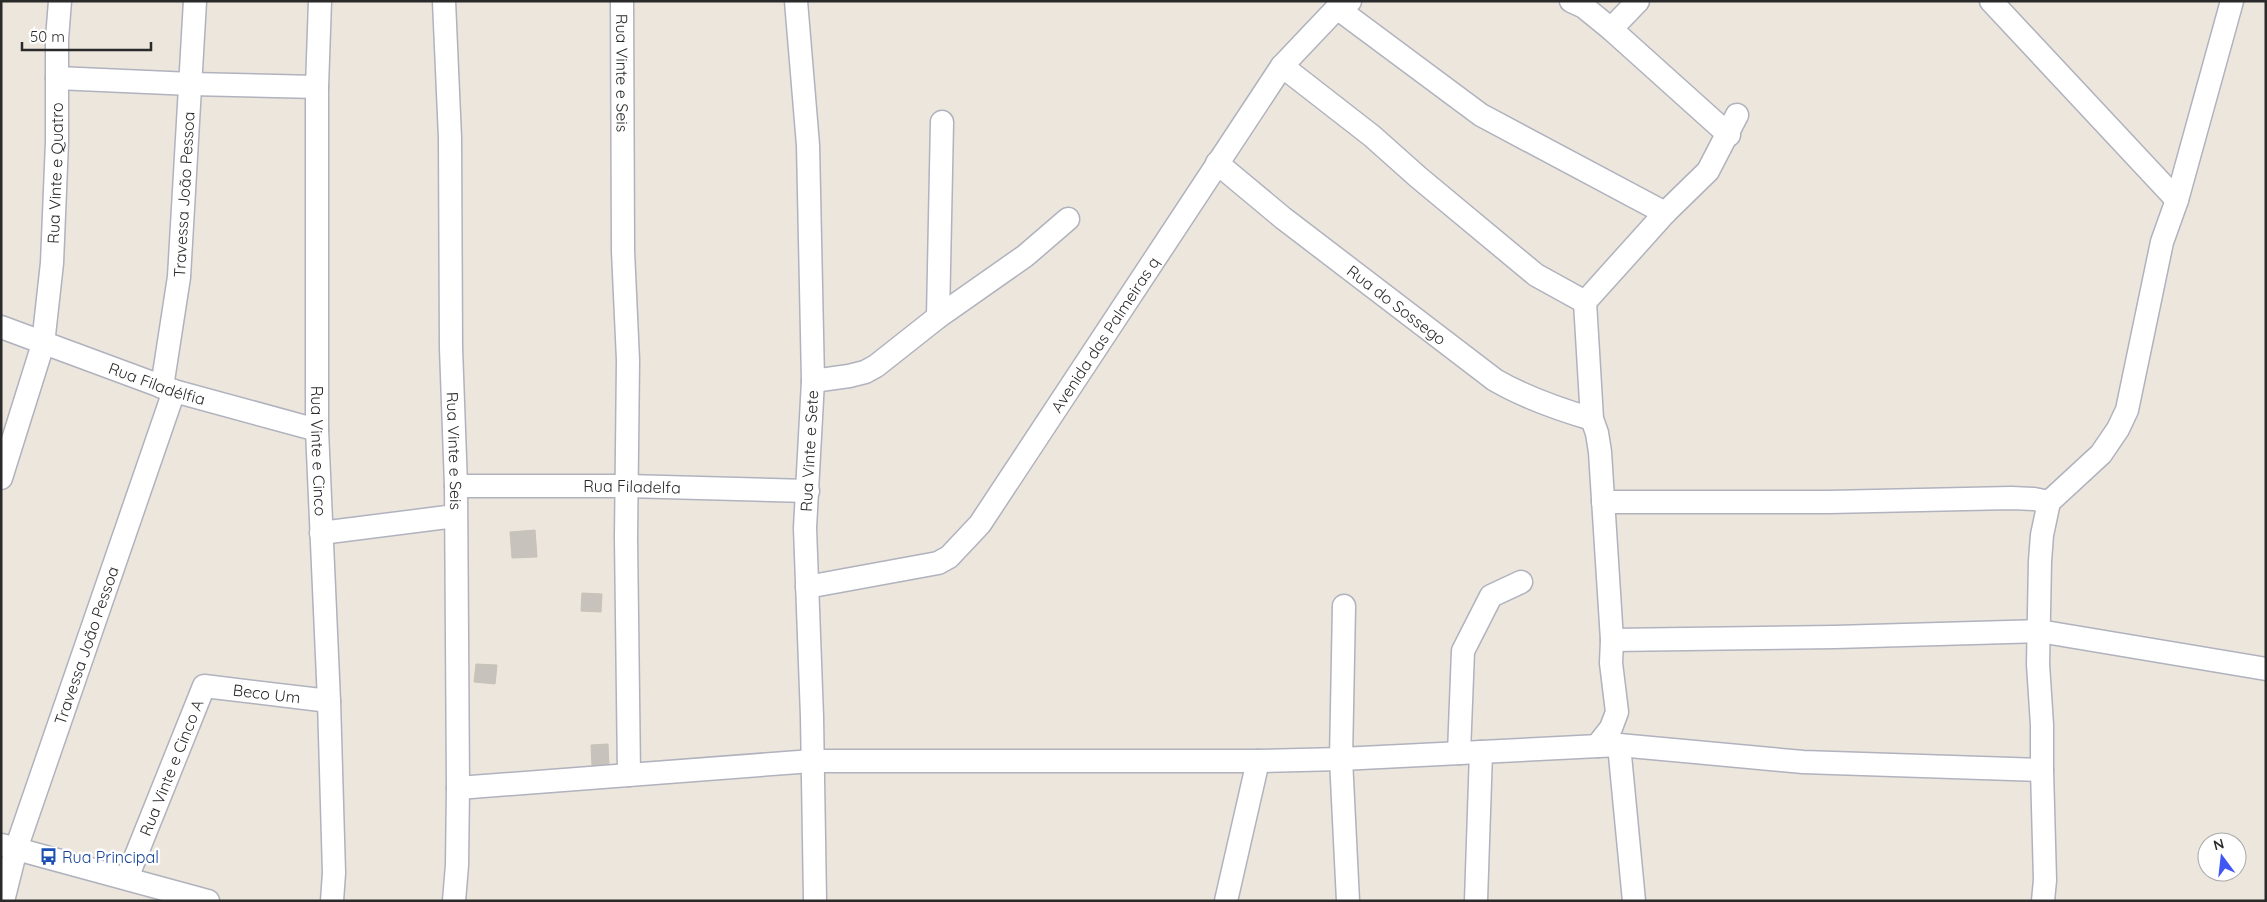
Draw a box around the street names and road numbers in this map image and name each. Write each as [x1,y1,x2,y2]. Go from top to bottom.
street label: Rua Vinte e Seis [612,14,633,132]
street label: Rua Vinte e Quatro [43,102,67,244]
street label: Travessa João Pessoa [169,111,199,278]
street label: Avenida das Palmeiras q [1046,253,1163,416]
street label: Rua do Sossego [1343,261,1450,349]
street label: Rua Filadélfia [106,358,208,409]
street label: Rua Vinte e Cinco [307,386,331,517]
street label: Rua Vinte e Sete [796,390,822,512]
street label: Rua Vinte e Seis [443,391,466,510]
street label: Rua Filadelfa [583,476,681,497]
street label: Travessa João Pessoa [50,564,123,727]
street label: Beco Um [232,680,302,707]
street label: Rua Vinte e Cinco A [135,696,208,839]

